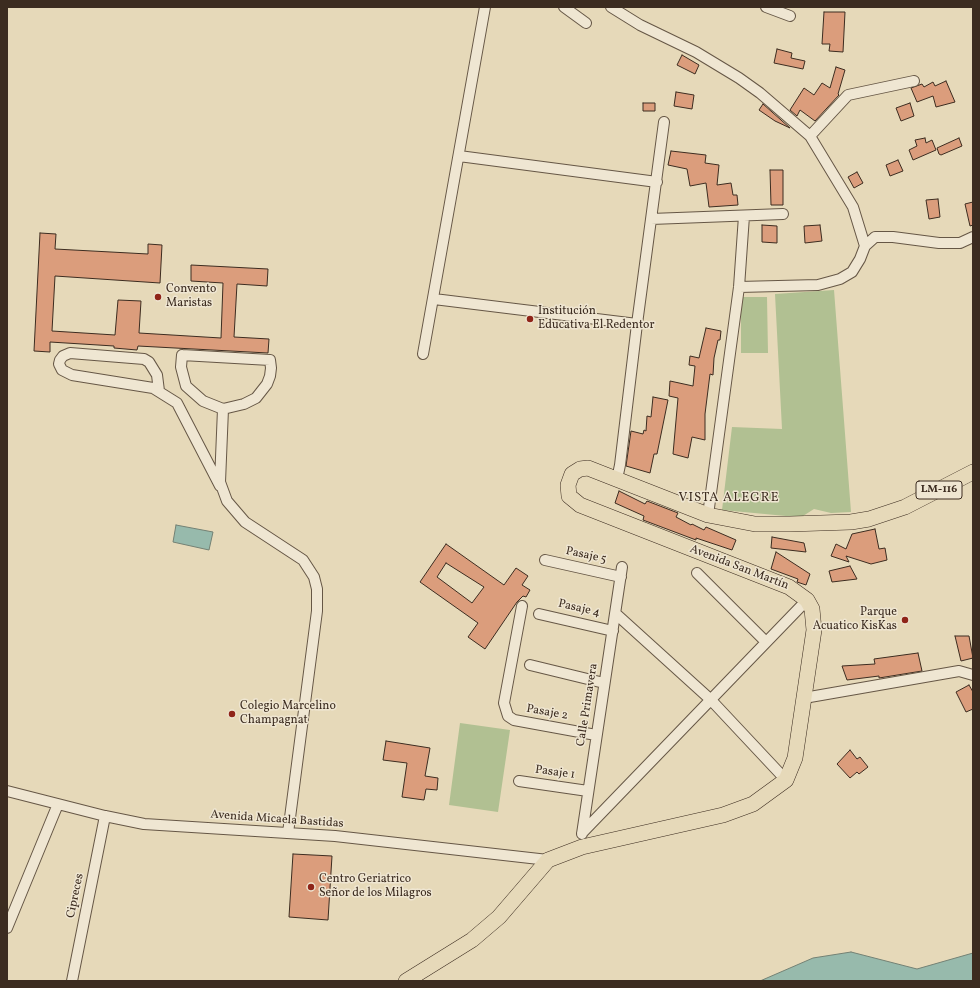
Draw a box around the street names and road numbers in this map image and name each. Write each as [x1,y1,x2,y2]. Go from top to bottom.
road number: LM-116 [916,481,962,499]
street label: Avenida San Martín [687,542,791,594]
street label: Pasaje 5 [564,545,608,567]
street label: Pasaje 4 [557,597,601,621]
street label: Calle Primavera [574,662,602,748]
street label: Pasaje 2 [525,702,569,724]
street label: Pasaje 1 [534,763,576,783]
street label: Avenida Micaela Bastidas [210,808,344,832]
street label: Cipreces [64,872,88,920]

